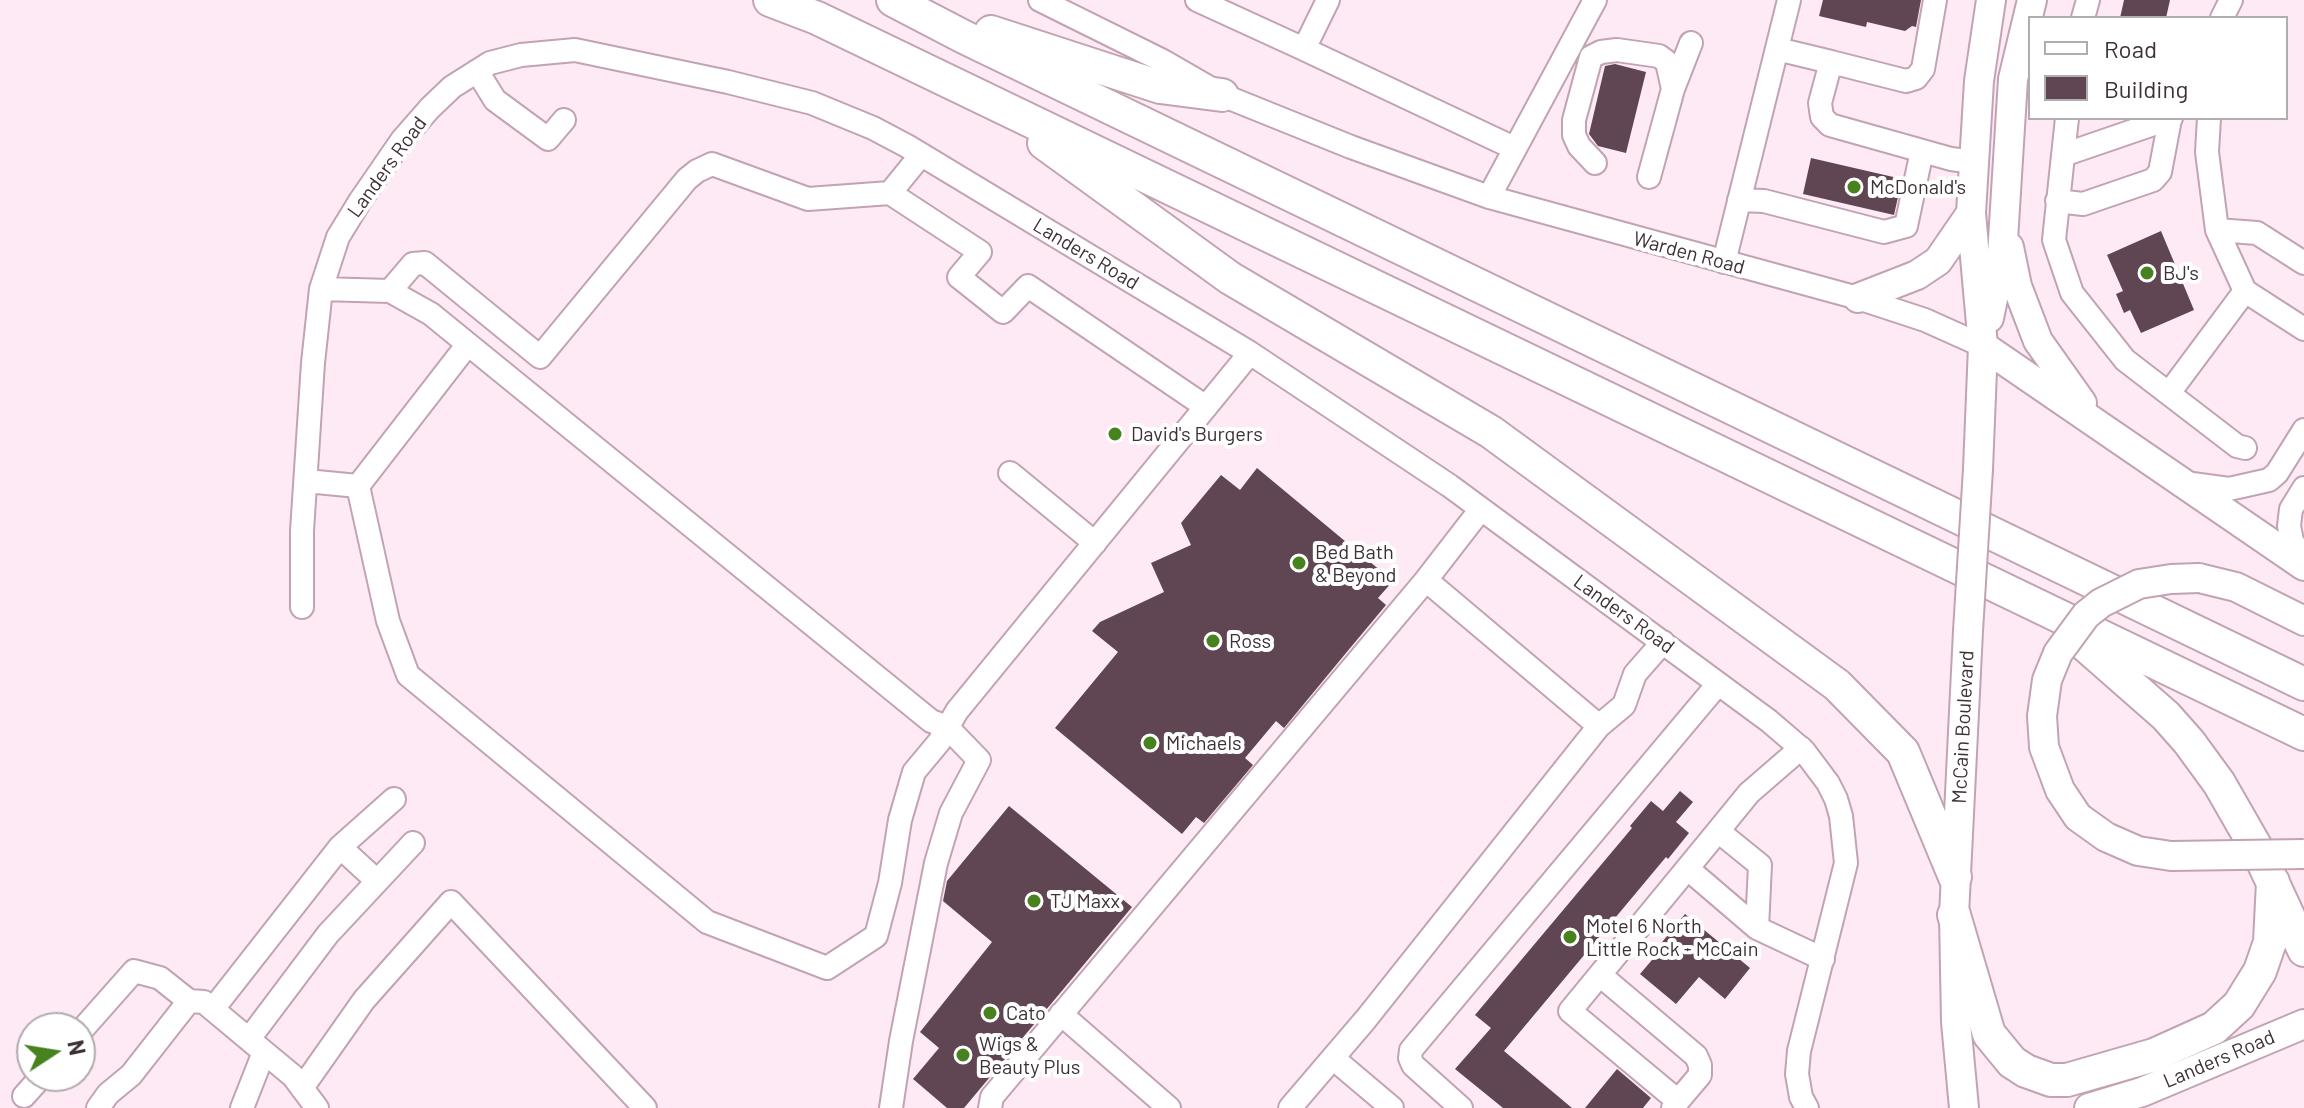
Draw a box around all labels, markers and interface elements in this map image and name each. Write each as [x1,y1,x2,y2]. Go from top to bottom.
legend [2028,16,2288,120]
text: Road [2104,34,2157,63]
text: Building [2104,74,2188,103]
street label: Landers Road [342,112,432,222]
place label: McDonald's [1870,175,1966,199]
marker: McDonald's [1845,178,1863,196]
street label: Landers Road [1029,213,1143,295]
street label: Warden Road [1631,227,1747,279]
place label: BJ's [2163,261,2199,285]
marker: BJ's [2138,264,2156,282]
place label: David's Burgers [1131,422,1263,446]
marker: David's Burgers [1106,425,1124,443]
place label: Bed Bath & Beyond [1315,540,1396,587]
marker: Bed Bath & Beyond [1290,554,1308,572]
street label: Landers Road [1569,569,1679,659]
place label: Ross [1229,629,1271,653]
marker: Ross [1204,632,1222,650]
street label: McCain Boulevard [1947,650,1979,804]
place label: Michaels [1166,731,1242,755]
marker: Michaels [1141,734,1159,752]
place label: TJ Maxx [1050,889,1120,913]
marker: TJ Maxx [1025,892,1043,910]
place label: Motel 6 North Little Rock - McCain [1586,914,1758,961]
marker: Motel 6 North Little Rock - McCain [1561,928,1579,946]
place label: Cato [1006,1001,1046,1025]
marker: Cato [981,1004,999,1022]
north arrow [16,1012,96,1092]
street label: Landers Road [2160,1025,2278,1093]
place label: Wigs & Beauty Plus [979,1032,1080,1079]
text: N [63,1038,92,1057]
marker: Wigs & Beauty Plus [954,1046,972,1064]

